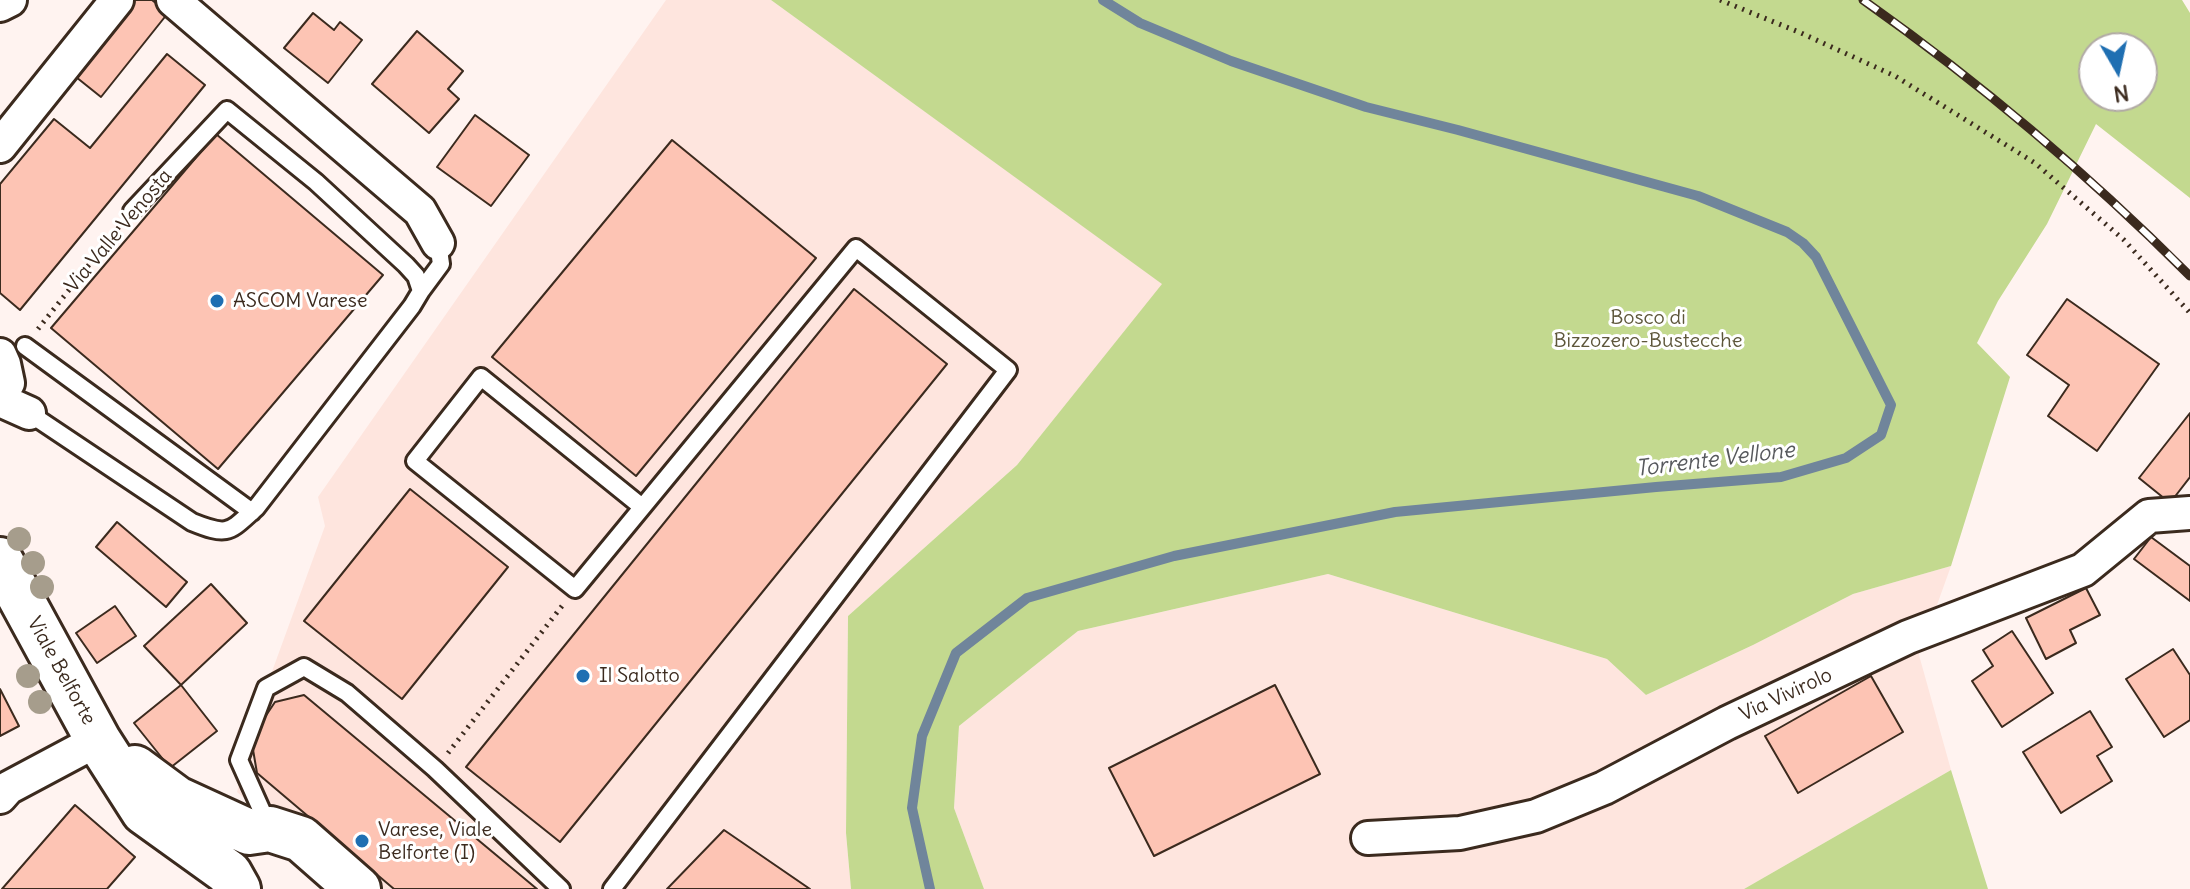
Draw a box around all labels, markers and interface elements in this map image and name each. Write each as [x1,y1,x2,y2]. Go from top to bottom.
north arrow [2078,32,2158,112]
text: N [2112,79,2131,109]
street label: Via Valle Venosta [61,165,177,297]
place label: ASCOM Varese [233,289,368,313]
marker: ASCOM Varese [208,292,226,310]
park label: Bosco di Bizzozero-Bustecche [1553,306,1743,353]
water label: Torrente Vellone [1634,437,1796,483]
street label: Viale Belforte [21,613,101,729]
street label: Via Vivirolo [1736,663,1836,727]
place label: Il Salotto [599,664,680,688]
marker: Il Salotto [574,667,592,685]
place label: Varese, Viale Belforte (I) [378,818,492,865]
marker: Varese, Viale Belforte (I) [353,832,371,850]

